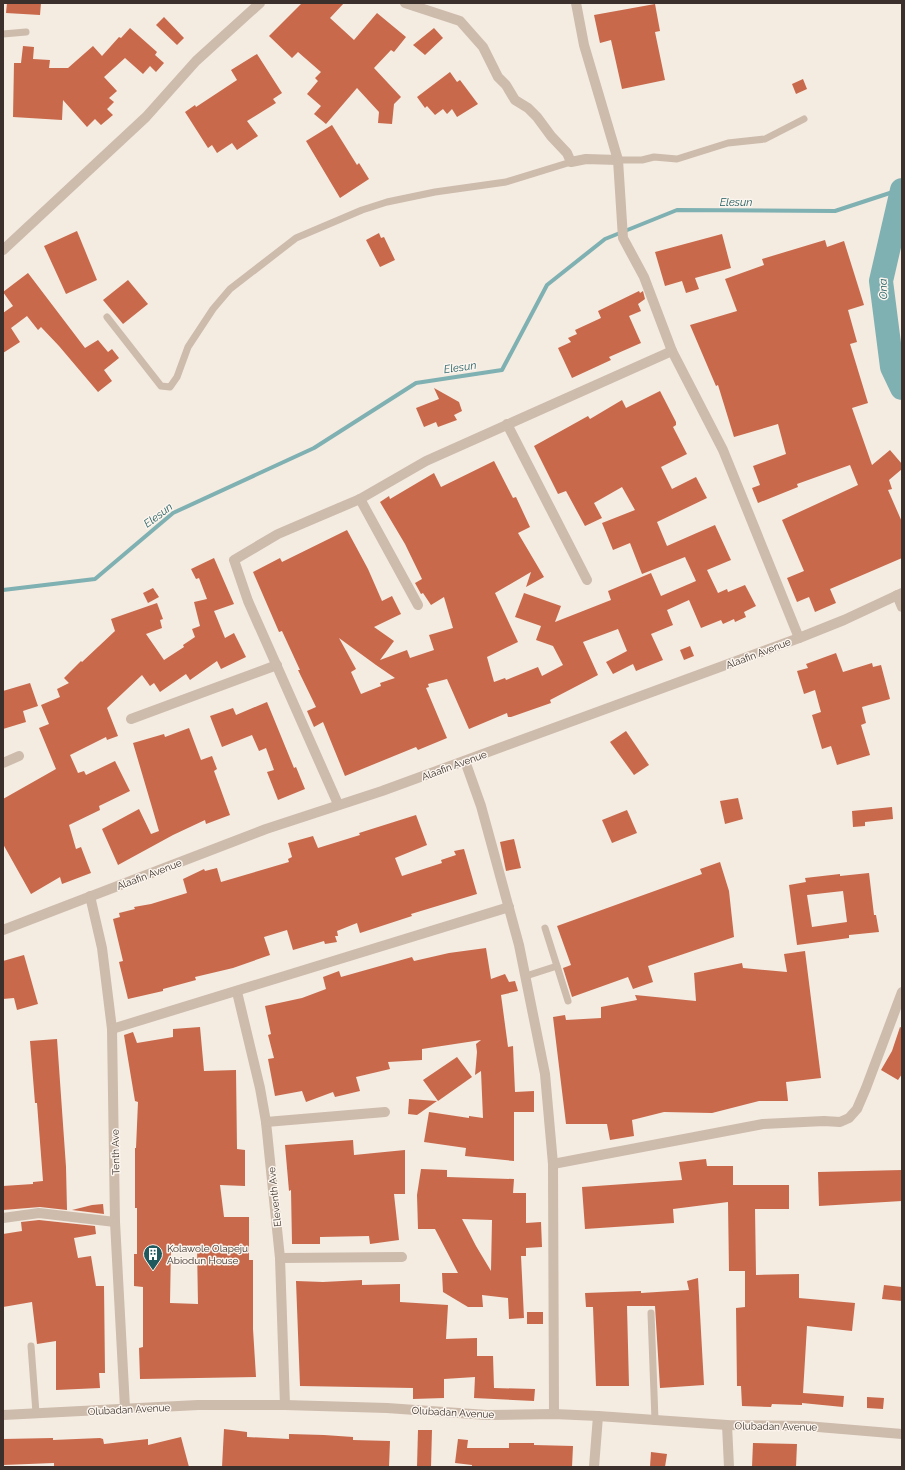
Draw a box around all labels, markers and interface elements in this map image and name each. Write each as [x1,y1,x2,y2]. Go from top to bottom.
water label: Elesun [720,196,752,209]
water label: Ona [877,278,890,300]
water label: Elesun [443,359,477,376]
water label: Elesun [141,500,175,530]
street label: Alaafin Avenue [724,636,792,671]
street label: Alaafin Avenue [420,749,488,782]
street label: Alaafin Avenue [115,857,183,892]
street label: Tenth Ave [110,1129,121,1175]
street label: Eleventh Ave [266,1166,283,1227]
building icon: Kolawole Olapeju Abiodun House [142,1243,164,1271]
place label: Kolawole Olapeju Abiodun House [167,1243,248,1266]
street label: Olubadan Avenue [87,1402,171,1417]
street label: Olubadan Avenue [411,1405,495,1420]
street label: Olubadan Avenue [735,1420,818,1433]

